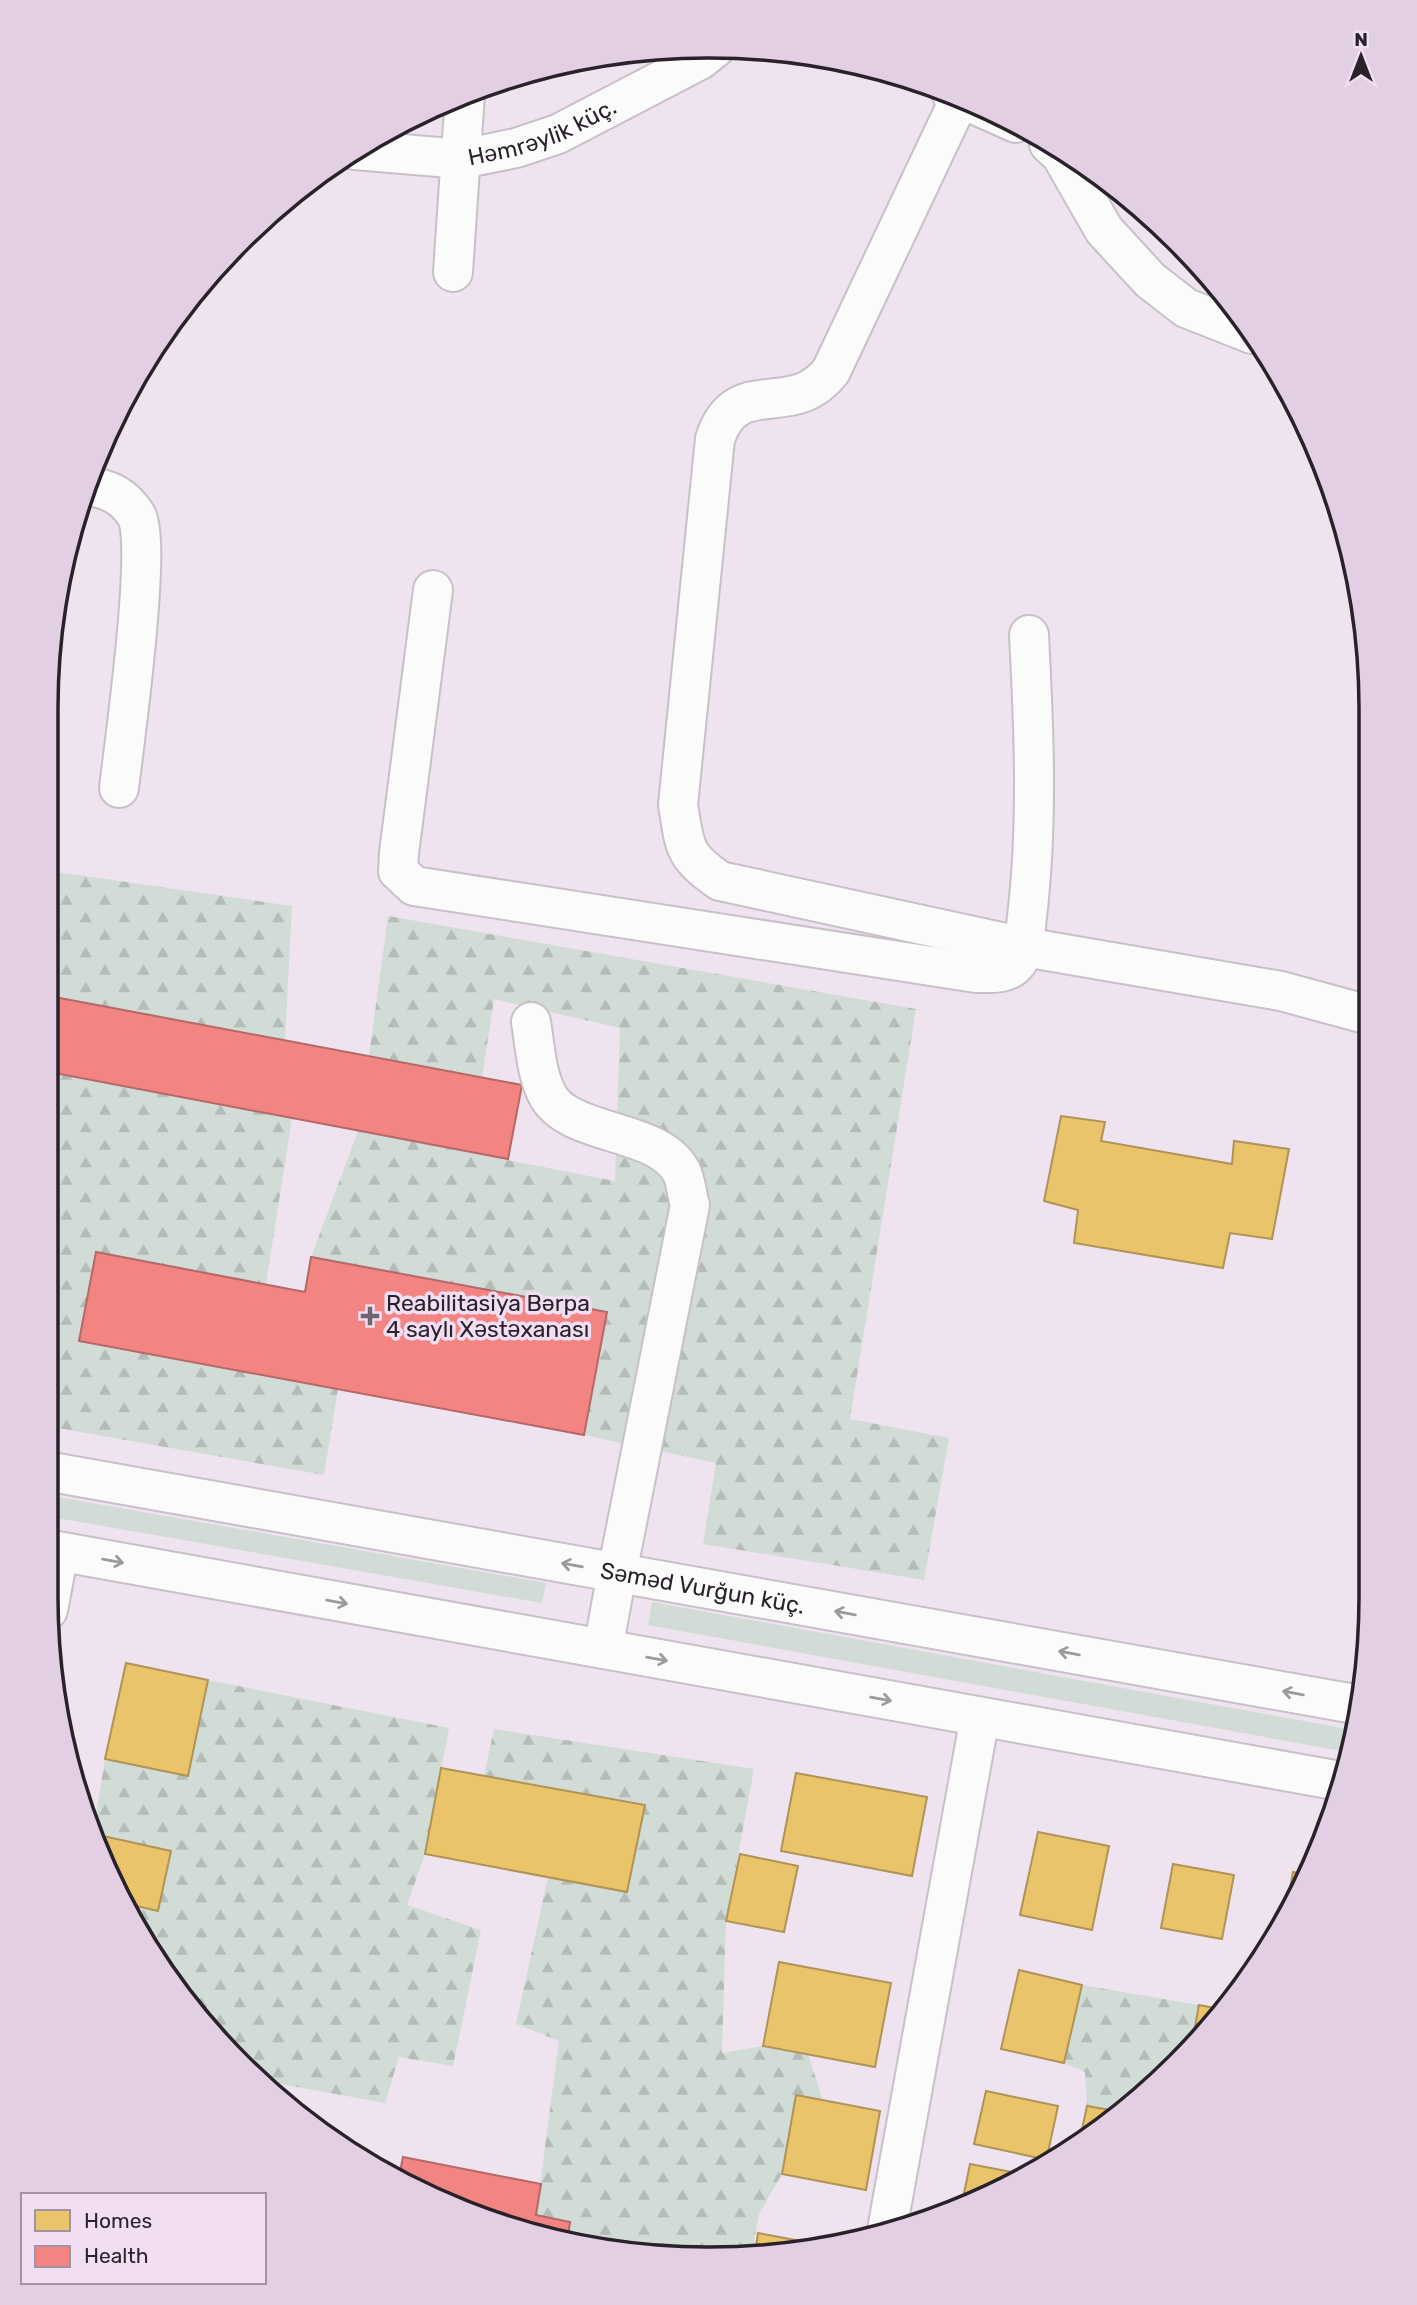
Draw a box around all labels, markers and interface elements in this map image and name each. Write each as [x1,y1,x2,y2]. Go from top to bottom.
north arrow [1326,21,1396,91]
text: N [1354,28,1368,51]
street label: Həmrəylik küç. [465,92,621,171]
place label: Reabilitasiya Bәrpa 4 saylı Xəstəxanası [386,1289,590,1343]
marker: Reabilitasiya Bәrpa 4 saylı Xəstəxanası [360,1306,380,1326]
one-way arrow [101,1555,124,1569]
street label: Səməd Vurğun küç. [598,1556,807,1620]
one-way arrow [562,1558,584,1571]
one-way arrow [325,1595,348,1609]
one-way arrow [834,1606,857,1620]
one-way arrow [1058,1646,1081,1659]
one-way arrow [645,1653,668,1666]
one-way arrow [1282,1686,1305,1699]
one-way arrow [869,1693,892,1706]
legend [21,2193,266,2284]
text: Homes [84,2208,152,2233]
text: Health [84,2243,148,2268]

